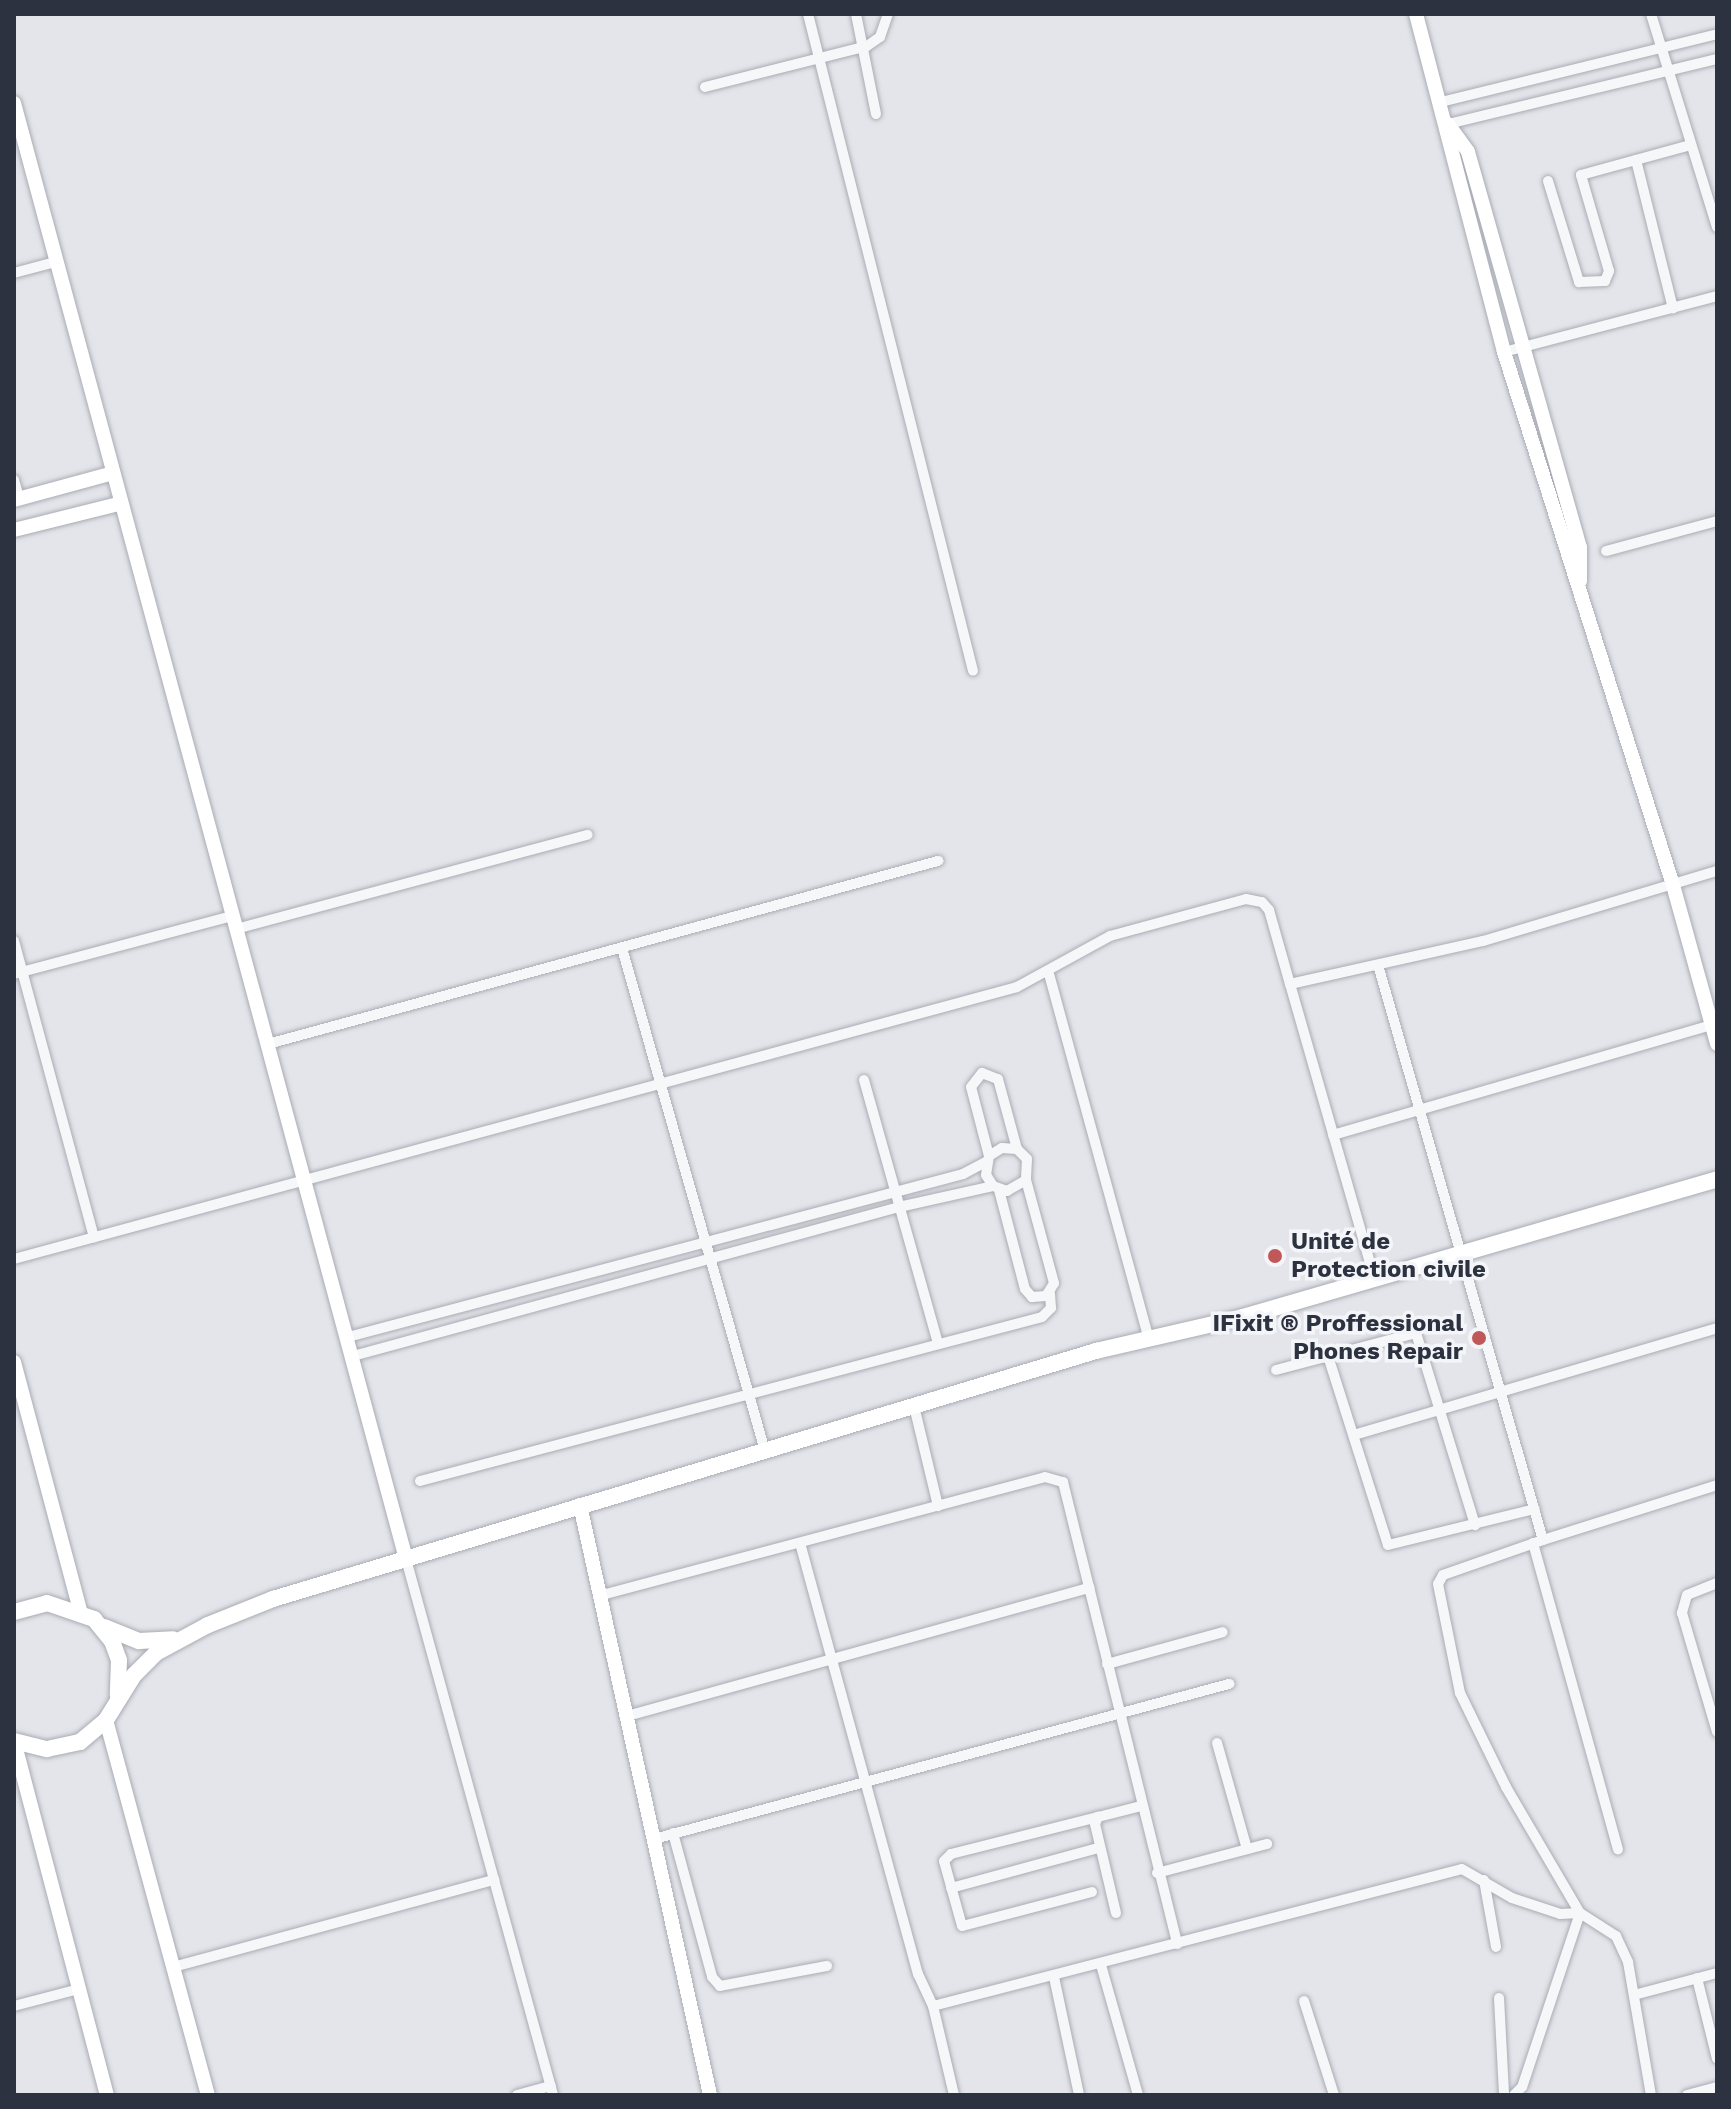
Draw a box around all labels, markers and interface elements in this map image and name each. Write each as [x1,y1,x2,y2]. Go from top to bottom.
place label: Unité de Protection civile [1291,1228,1486,1284]
marker: Unité de Protection civile [1266,1247,1284,1265]
place label: IFixit ® Proffessional Phones Repair [1212,1310,1463,1366]
marker: IFixit ® Proffessional Phones Repair [1470,1329,1488,1347]

